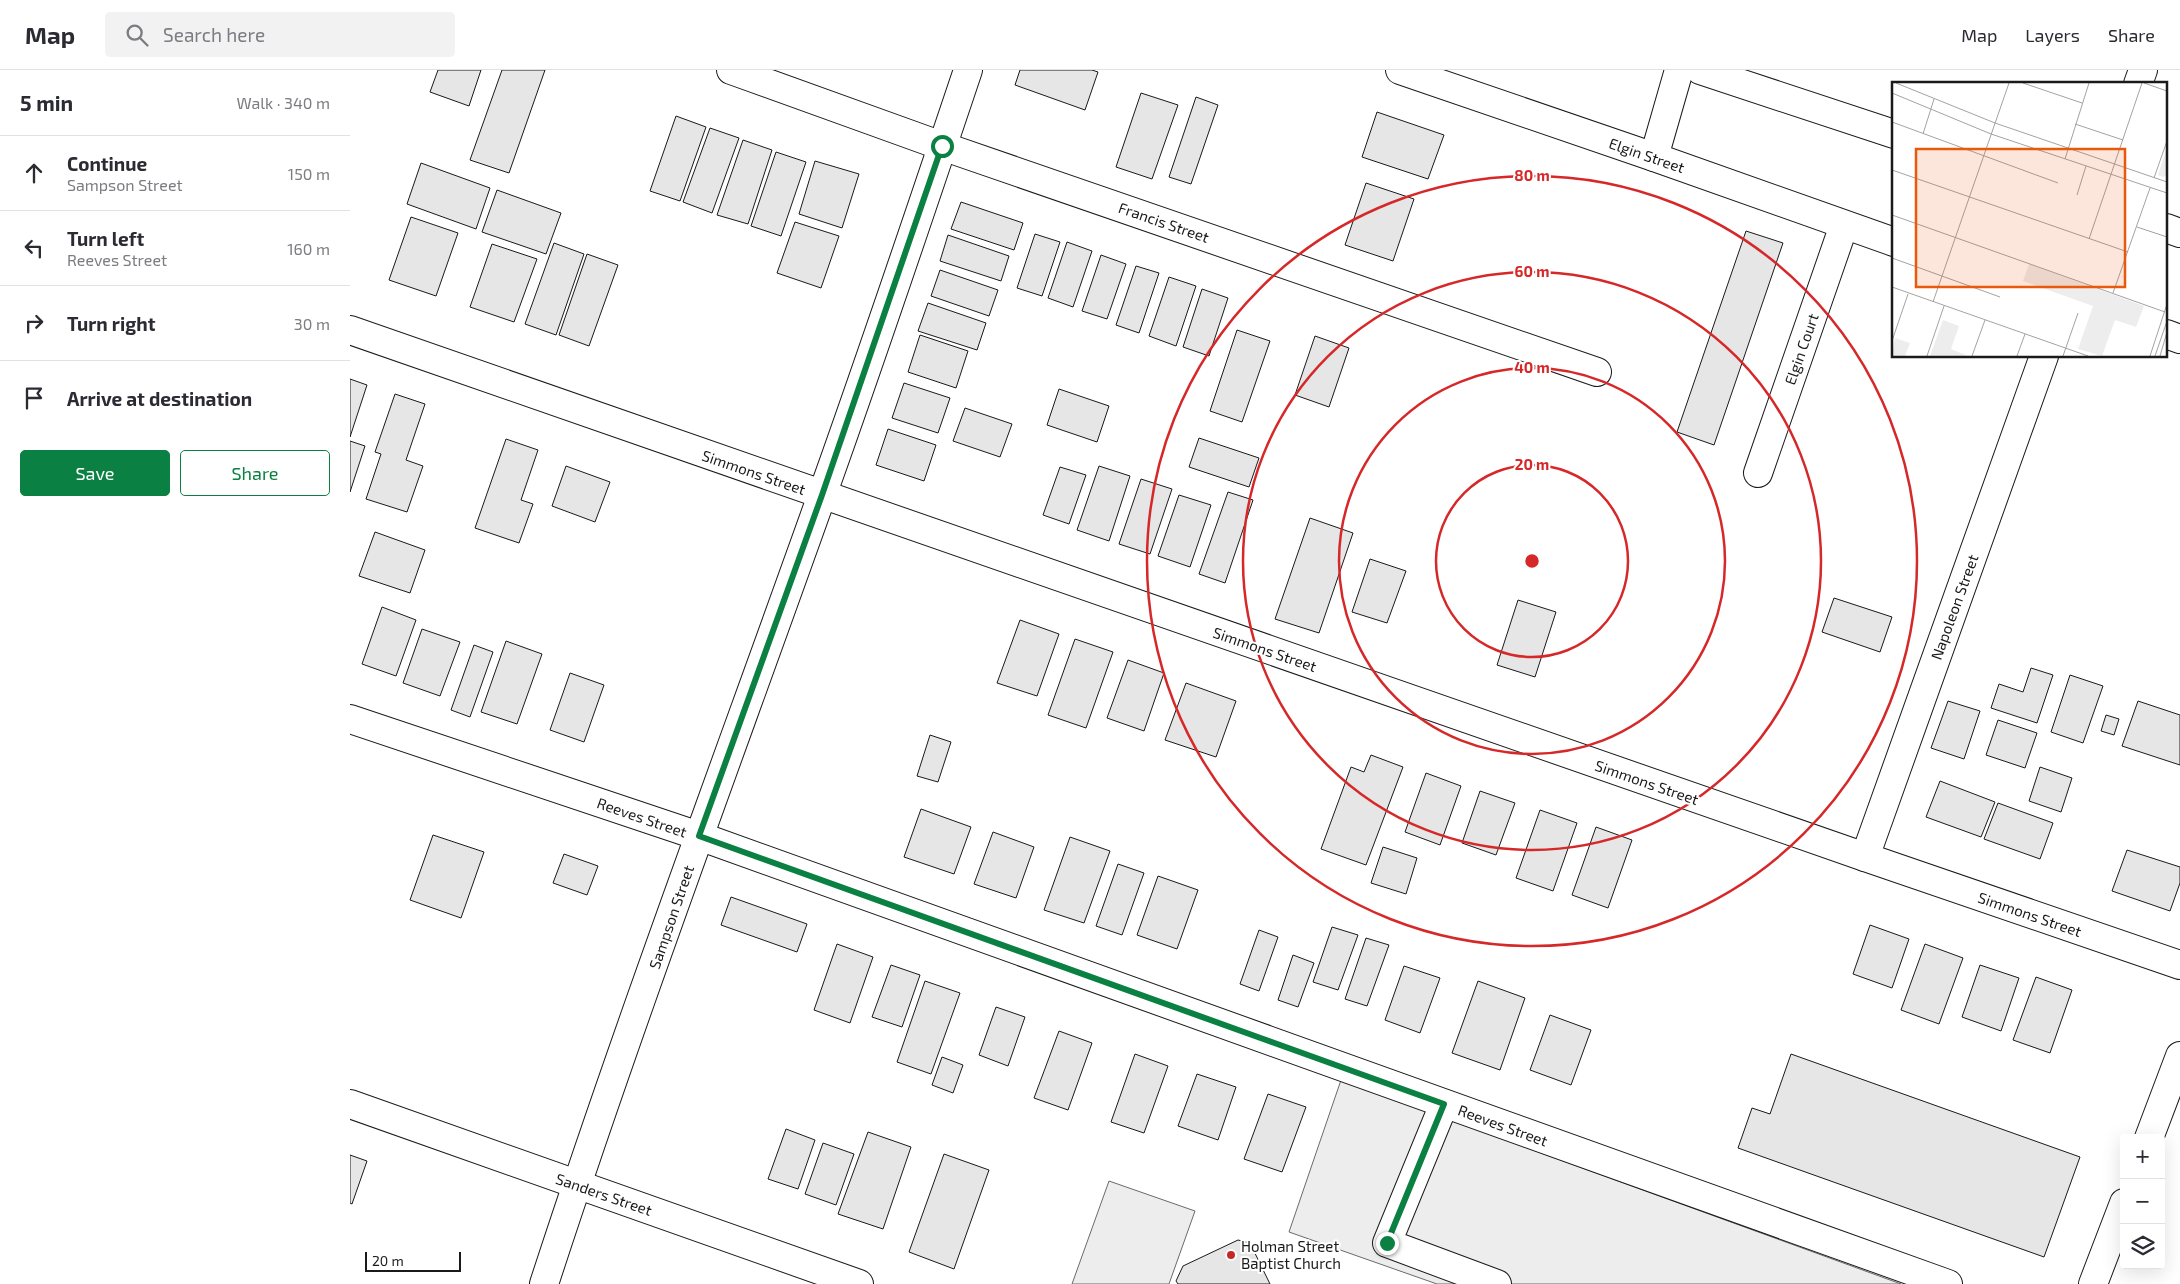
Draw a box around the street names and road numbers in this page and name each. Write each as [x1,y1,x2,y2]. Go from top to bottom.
street label: Elgin Street [1607,134,1687,176]
street label: Francis Street [1116,198,1212,246]
street label: Elgin Court [1780,311,1822,387]
street label: Simmons Street [700,446,808,498]
street label: Napoleon Street [1927,552,1982,662]
street label: Simmons Street [1211,623,1319,675]
street label: Simmons Street [1593,756,1701,808]
street label: Reeves Street [595,793,690,841]
street label: Sampson Street [645,863,697,971]
street label: Simmons Street [1976,888,2084,940]
street label: Reeves Street [1456,1100,1550,1150]
street label: Sanders Street [553,1169,655,1219]

